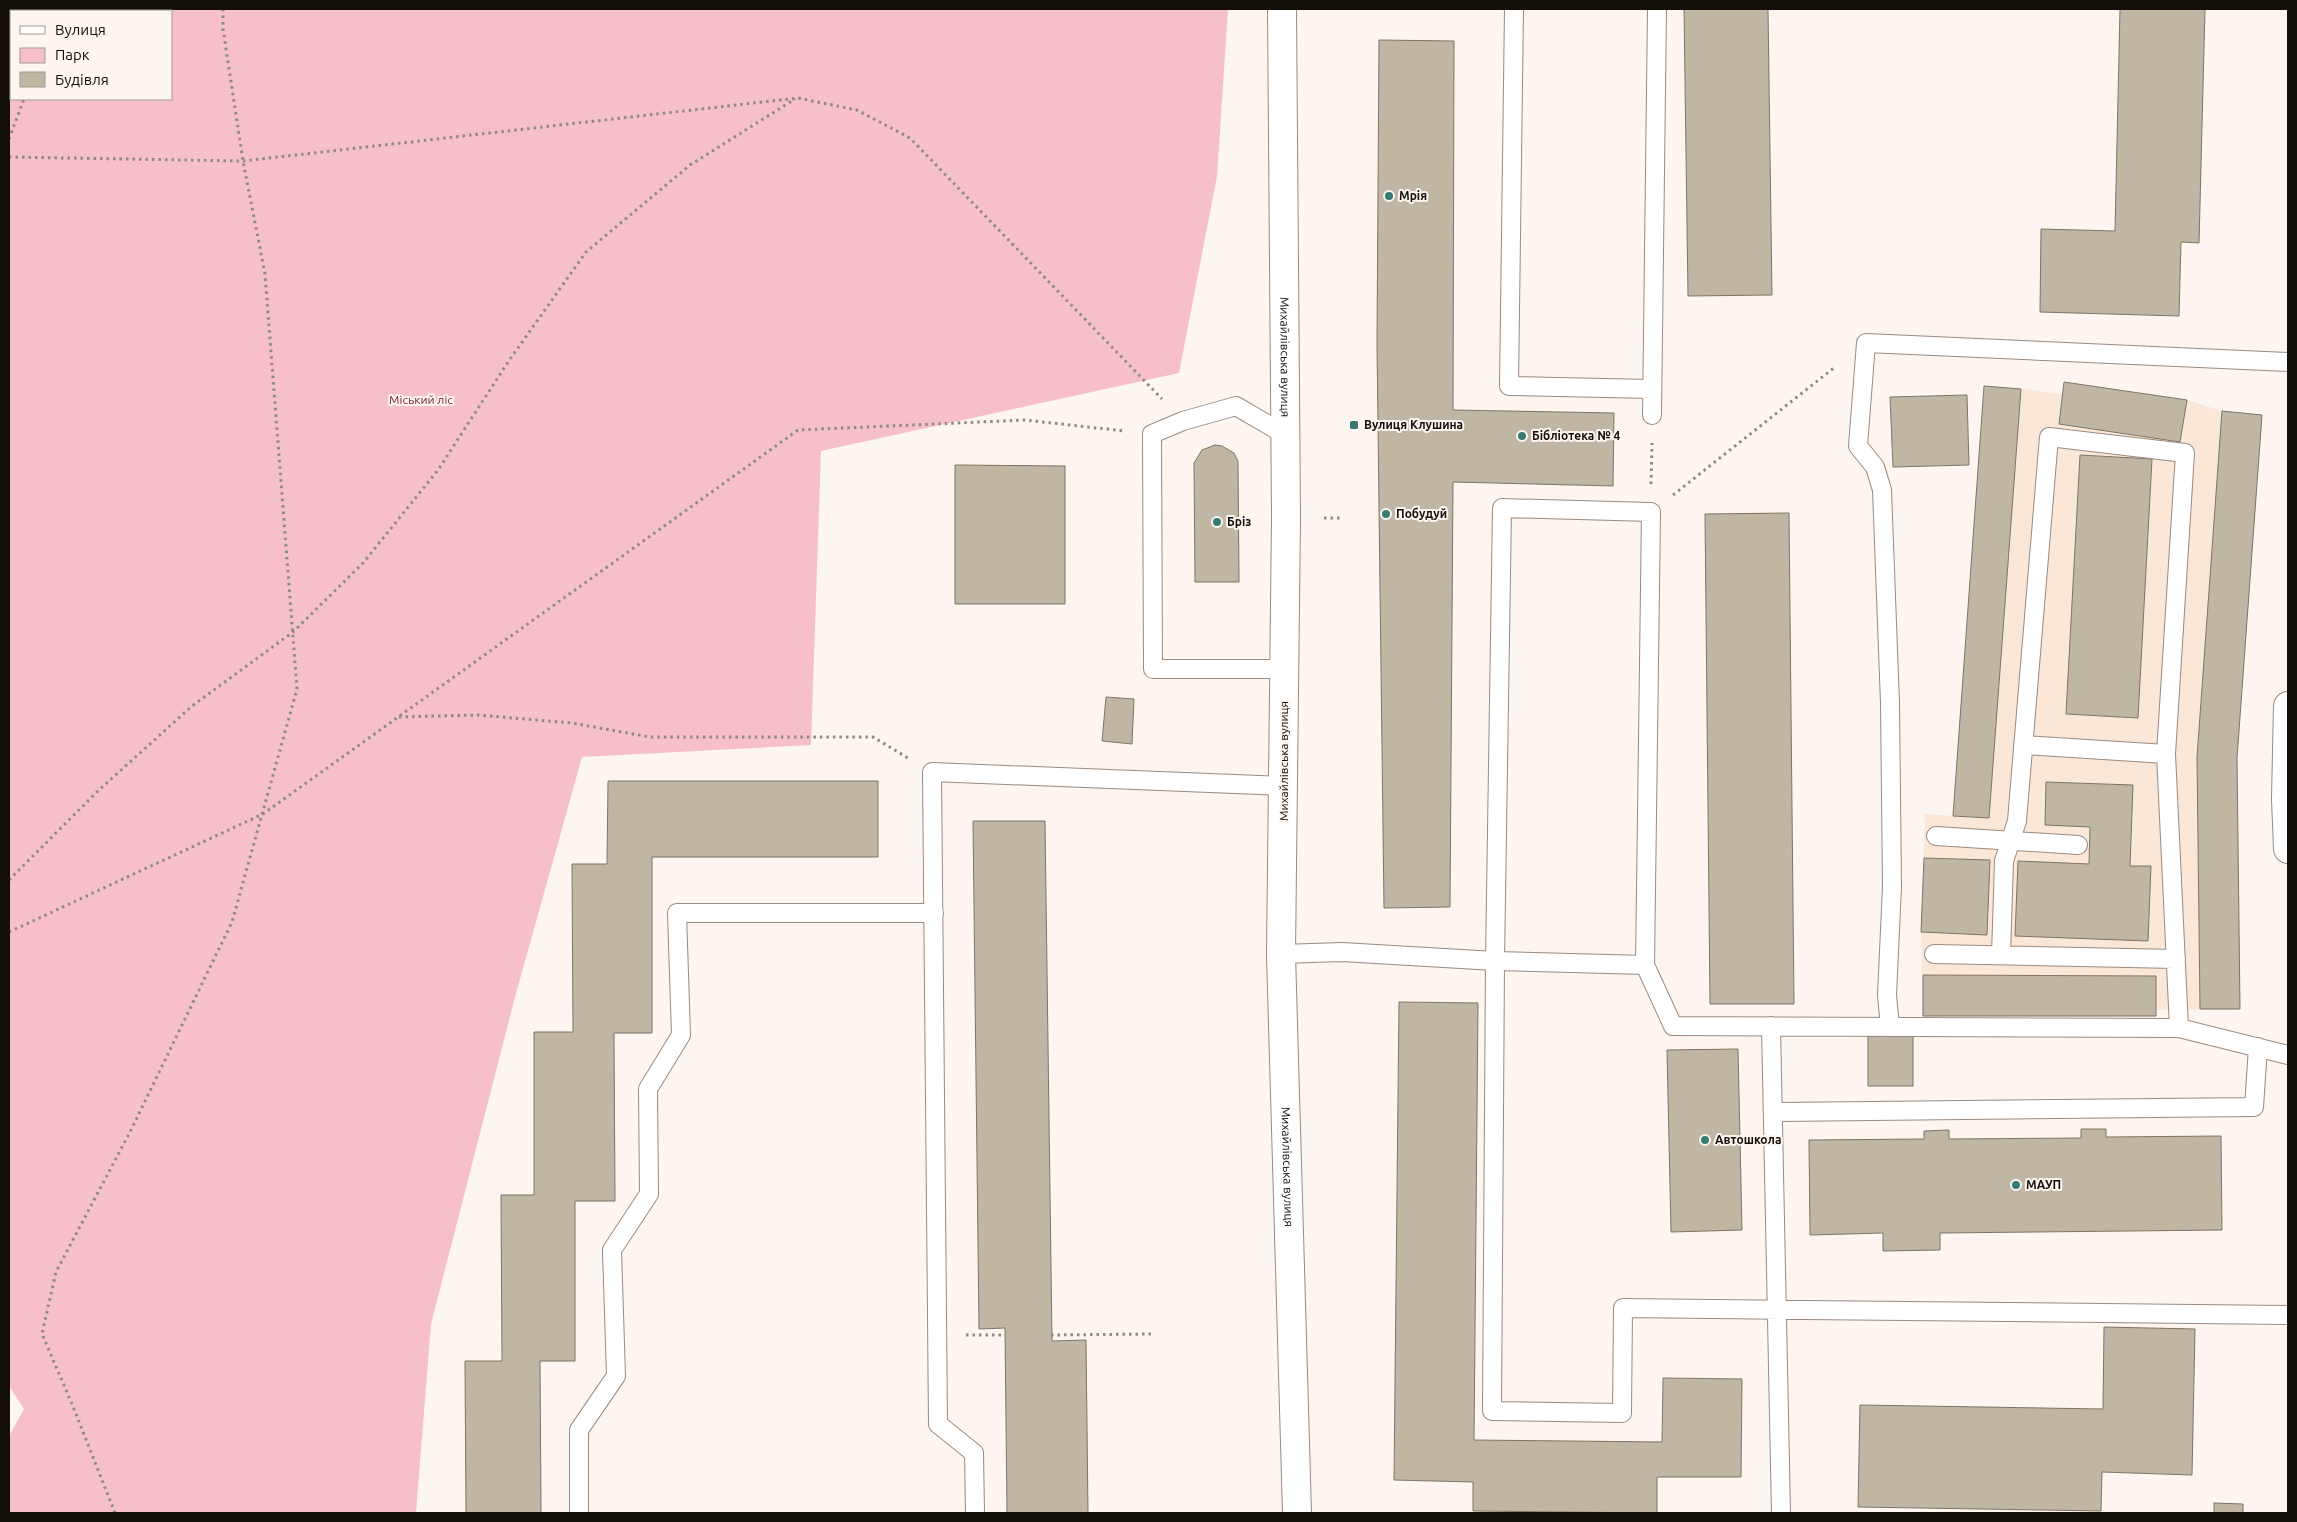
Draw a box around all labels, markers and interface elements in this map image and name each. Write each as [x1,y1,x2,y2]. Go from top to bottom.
legend [10,10,172,100]
text: Вулиця [55,21,106,38]
text: Парк [55,46,90,63]
text: Будівля [55,71,109,88]
place label: Мрія [1399,189,1427,202]
marker: Мрія [1383,190,1395,202]
street label: Михайлівська вулиця [1278,297,1292,417]
park label: Міський ліс [389,393,453,406]
place label: Вулиця Клушина [1364,418,1463,431]
marker: Вулиця Клушина [1348,419,1360,431]
place label: Бібліотека № 4 [1532,429,1620,442]
marker: Бібліотека № 4 [1516,430,1528,442]
place label: Побудуй [1396,507,1447,520]
marker: Побудуй [1380,508,1392,520]
place label: Бріз [1227,515,1251,528]
marker: Бріз [1211,516,1223,528]
street label: Михайлівська вулиця [1277,701,1290,821]
street label: Михайлівська вулиця [1279,1107,1296,1227]
place label: Автошкола [1715,1133,1782,1146]
marker: Автошкола [1699,1134,1711,1146]
place label: МАУП [2026,1178,2061,1191]
marker: МАУП [2010,1179,2022,1191]

